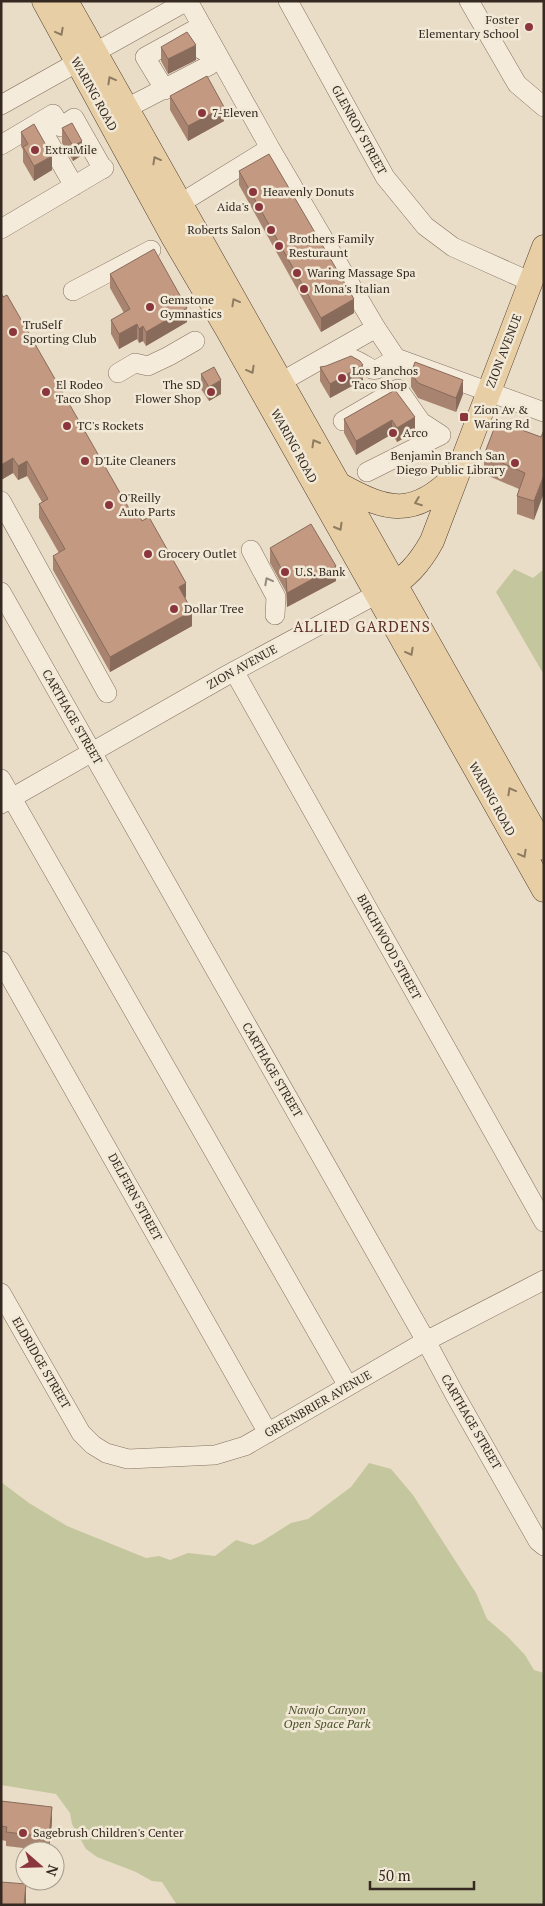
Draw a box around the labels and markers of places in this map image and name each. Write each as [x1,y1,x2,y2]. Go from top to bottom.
place label: Foster Elementary School [419,12,519,41]
marker: Foster Elementary School [523,21,535,33]
place label: 7-Eleven [212,105,258,120]
marker: 7-Eleven [196,107,208,119]
place label: ExtraMile [45,142,97,157]
marker: ExtraMile [29,144,41,156]
place label: Heavenly Donuts [263,184,354,199]
marker: Heavenly Donuts [247,186,259,198]
place label: Aida's [217,199,249,214]
marker: Aida's [253,201,265,213]
place label: Roberts Salon [187,222,261,237]
marker: Roberts Salon [265,224,277,236]
place label: Brothers Family Resturaunt [289,231,375,260]
marker: Brothers Family Resturaunt [273,240,285,252]
place label: Waring Massage Spa [307,265,416,280]
marker: Waring Massage Spa [291,267,303,279]
place label: Mona's Italian [314,281,390,296]
marker: Mona's Italian [298,283,310,295]
place label: Gemstone Gymnastics [160,292,222,321]
marker: Gemstone Gymnastics [144,301,156,313]
place label: TruSelf Sporting Club [23,317,97,346]
marker: TruSelf Sporting Club [7,326,19,338]
place label: Los Panchos Taco Shop [352,363,418,392]
marker: Los Panchos Taco Shop [336,372,348,384]
place label: El Rodeo Taco Shop [56,377,111,406]
place label: The SD Flower Shop [135,377,201,406]
marker: El Rodeo Taco Shop [40,386,52,398]
marker: The SD Flower Shop [205,386,217,398]
place label: Zion Av & Waring Rd [474,402,530,431]
marker: Zion Av & Waring Rd [458,411,470,423]
place label: TC's Rockets [77,418,144,433]
marker: TC's Rockets [61,420,73,432]
place label: Arco [403,425,428,440]
marker: Arco [387,427,399,439]
place label: Benjamin Branch San Diego Public Library [391,448,506,477]
place label: D'Lite Cleaners [95,453,176,468]
marker: D'Lite Cleaners [79,455,91,467]
marker: Benjamin Branch San Diego Public Library [509,457,521,469]
place label: O'Reilly Auto Parts [119,490,176,519]
marker: O'Reilly Auto Parts [103,499,115,511]
place label: Grocery Outlet [158,546,238,561]
marker: Grocery Outlet [142,548,154,560]
place label: U.S. Bank [295,564,346,579]
marker: U.S. Bank [279,566,291,578]
place label: Dollar Tree [184,601,244,616]
marker: Dollar Tree [168,603,180,615]
place label: Sagebrush Children's Center [33,1825,184,1840]
marker: Sagebrush Children's Center [17,1827,29,1839]

